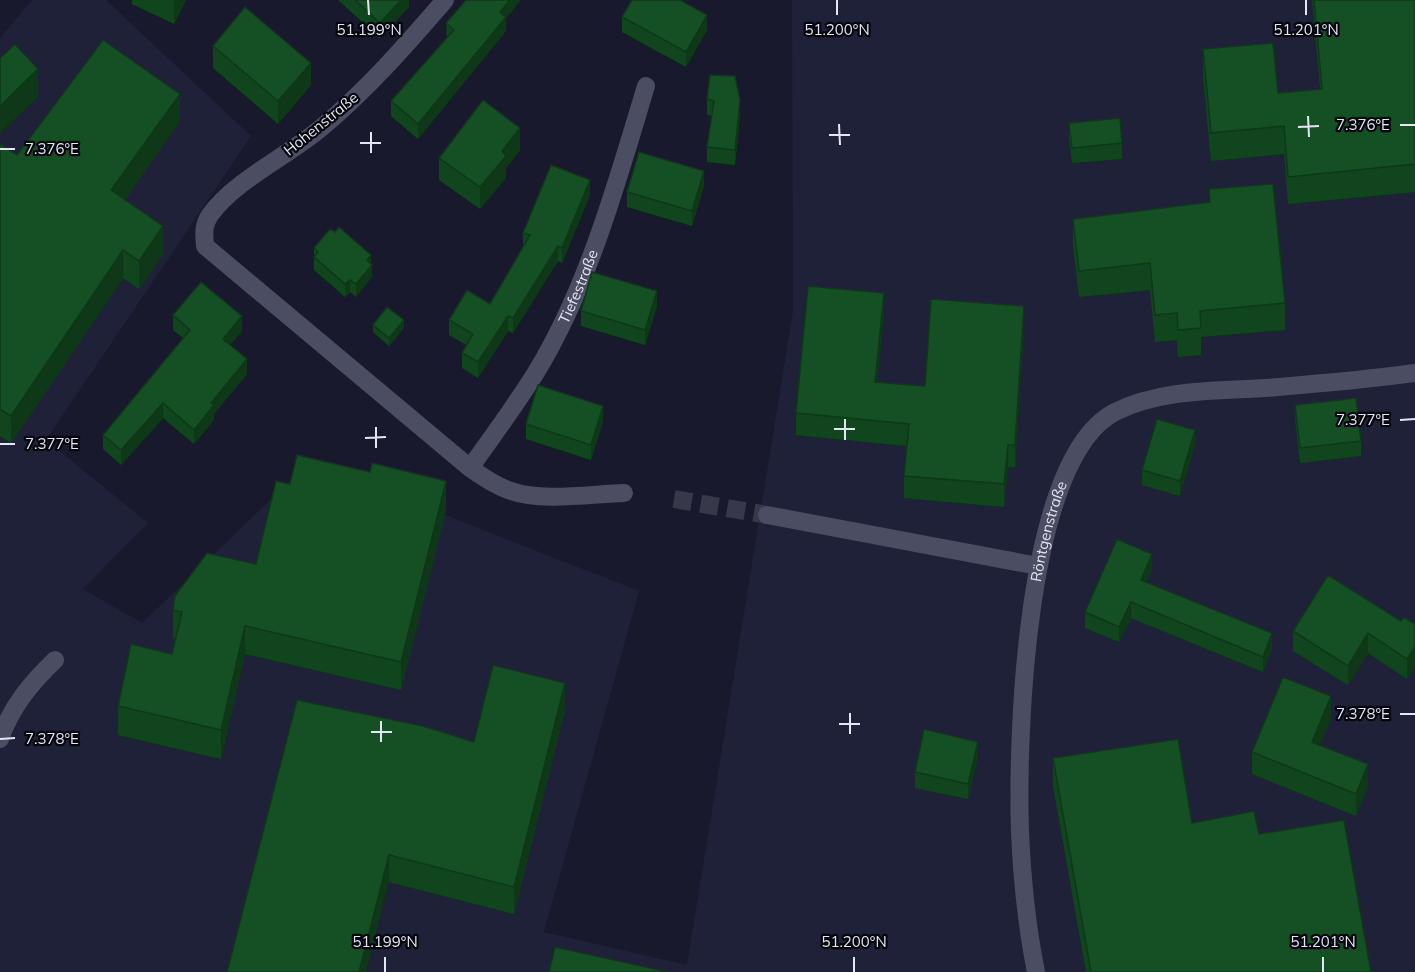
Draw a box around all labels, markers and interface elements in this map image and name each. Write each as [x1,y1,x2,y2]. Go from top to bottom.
text: 51.199°N [336,20,402,39]
text: 51.200°N [804,20,870,39]
text: 51.201°N [1273,20,1339,39]
street label: Hohenstraße [280,88,362,159]
text: 7.376°E [1336,115,1390,134]
text: 7.376°E [25,139,79,158]
street label: Tiefestraße [554,247,602,327]
text: 7.377°E [1336,410,1390,429]
text: 7.377°E [25,434,79,453]
street label: Röntgenstraße [1026,478,1071,583]
text: 7.378°E [1336,704,1390,723]
text: 7.378°E [25,729,79,748]
text: 51.199°N [352,932,418,951]
text: 51.200°N [821,932,887,951]
text: 51.201°N [1290,932,1356,951]

